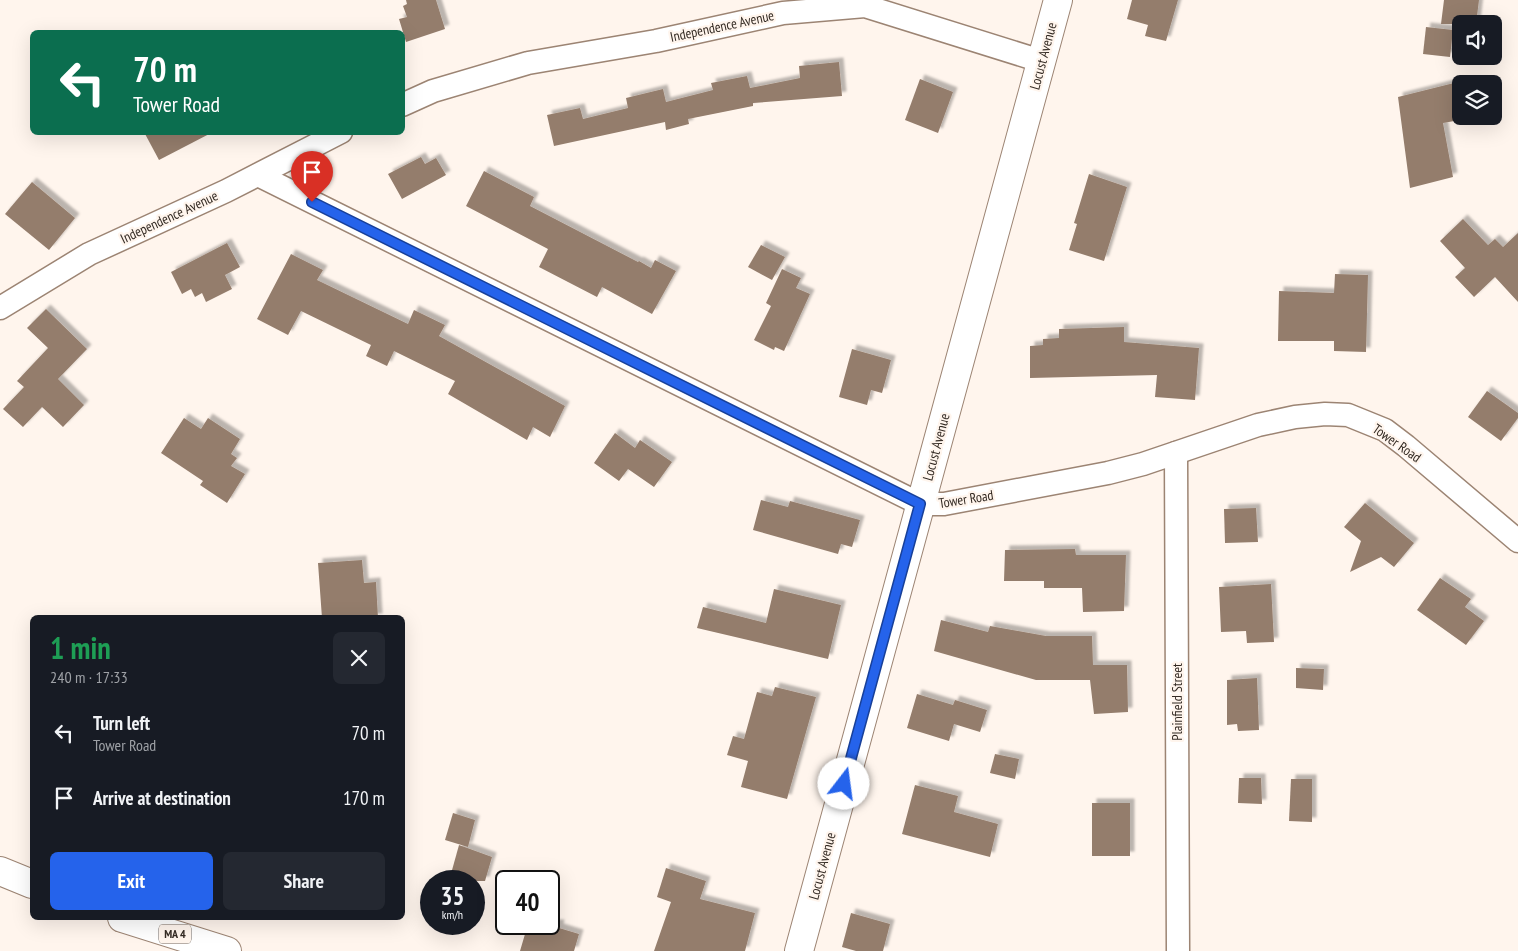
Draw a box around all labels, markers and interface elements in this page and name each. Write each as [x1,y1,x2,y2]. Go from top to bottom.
street label: Independence Avenue [668,6,776,46]
map controls [1452,15,1502,125]
button: sound [1452,15,1502,65]
street label: Locust Avenue [1025,20,1061,92]
text: 70 m [133,46,197,92]
icon: left [50,50,115,115]
button: layers [1452,75,1502,125]
text: Tower Road [133,90,220,118]
pin [291,151,333,202]
icon: arrive [298,158,326,186]
street label: Independence Avenue [117,186,221,248]
street label: Locust Avenue [918,411,954,483]
street label: Tower Road [1369,420,1425,466]
street label: Tower Road [937,486,995,512]
text: 1 min [50,628,111,667]
button: close [333,632,385,684]
street label: Plainfield Street [1168,663,1186,741]
text: 240 m · 17:33 [50,667,128,687]
text: Turn left [93,711,150,735]
icon: left [50,719,78,747]
text: 70 m [352,721,385,745]
text: Tower Road [93,735,156,755]
position arrow [817,757,869,809]
icon: arrive [50,784,78,812]
text: Arrive at destination [93,786,231,810]
text: 170 m [343,786,385,810]
street label: Locust Avenue [804,830,840,902]
button: Exit [50,852,213,910]
button: Share [223,852,385,910]
speed limit sign: 40 [495,870,560,935]
text: 35 [441,880,464,912]
text: km/h [442,907,463,922]
road number: MA 4 [159,924,191,944]

